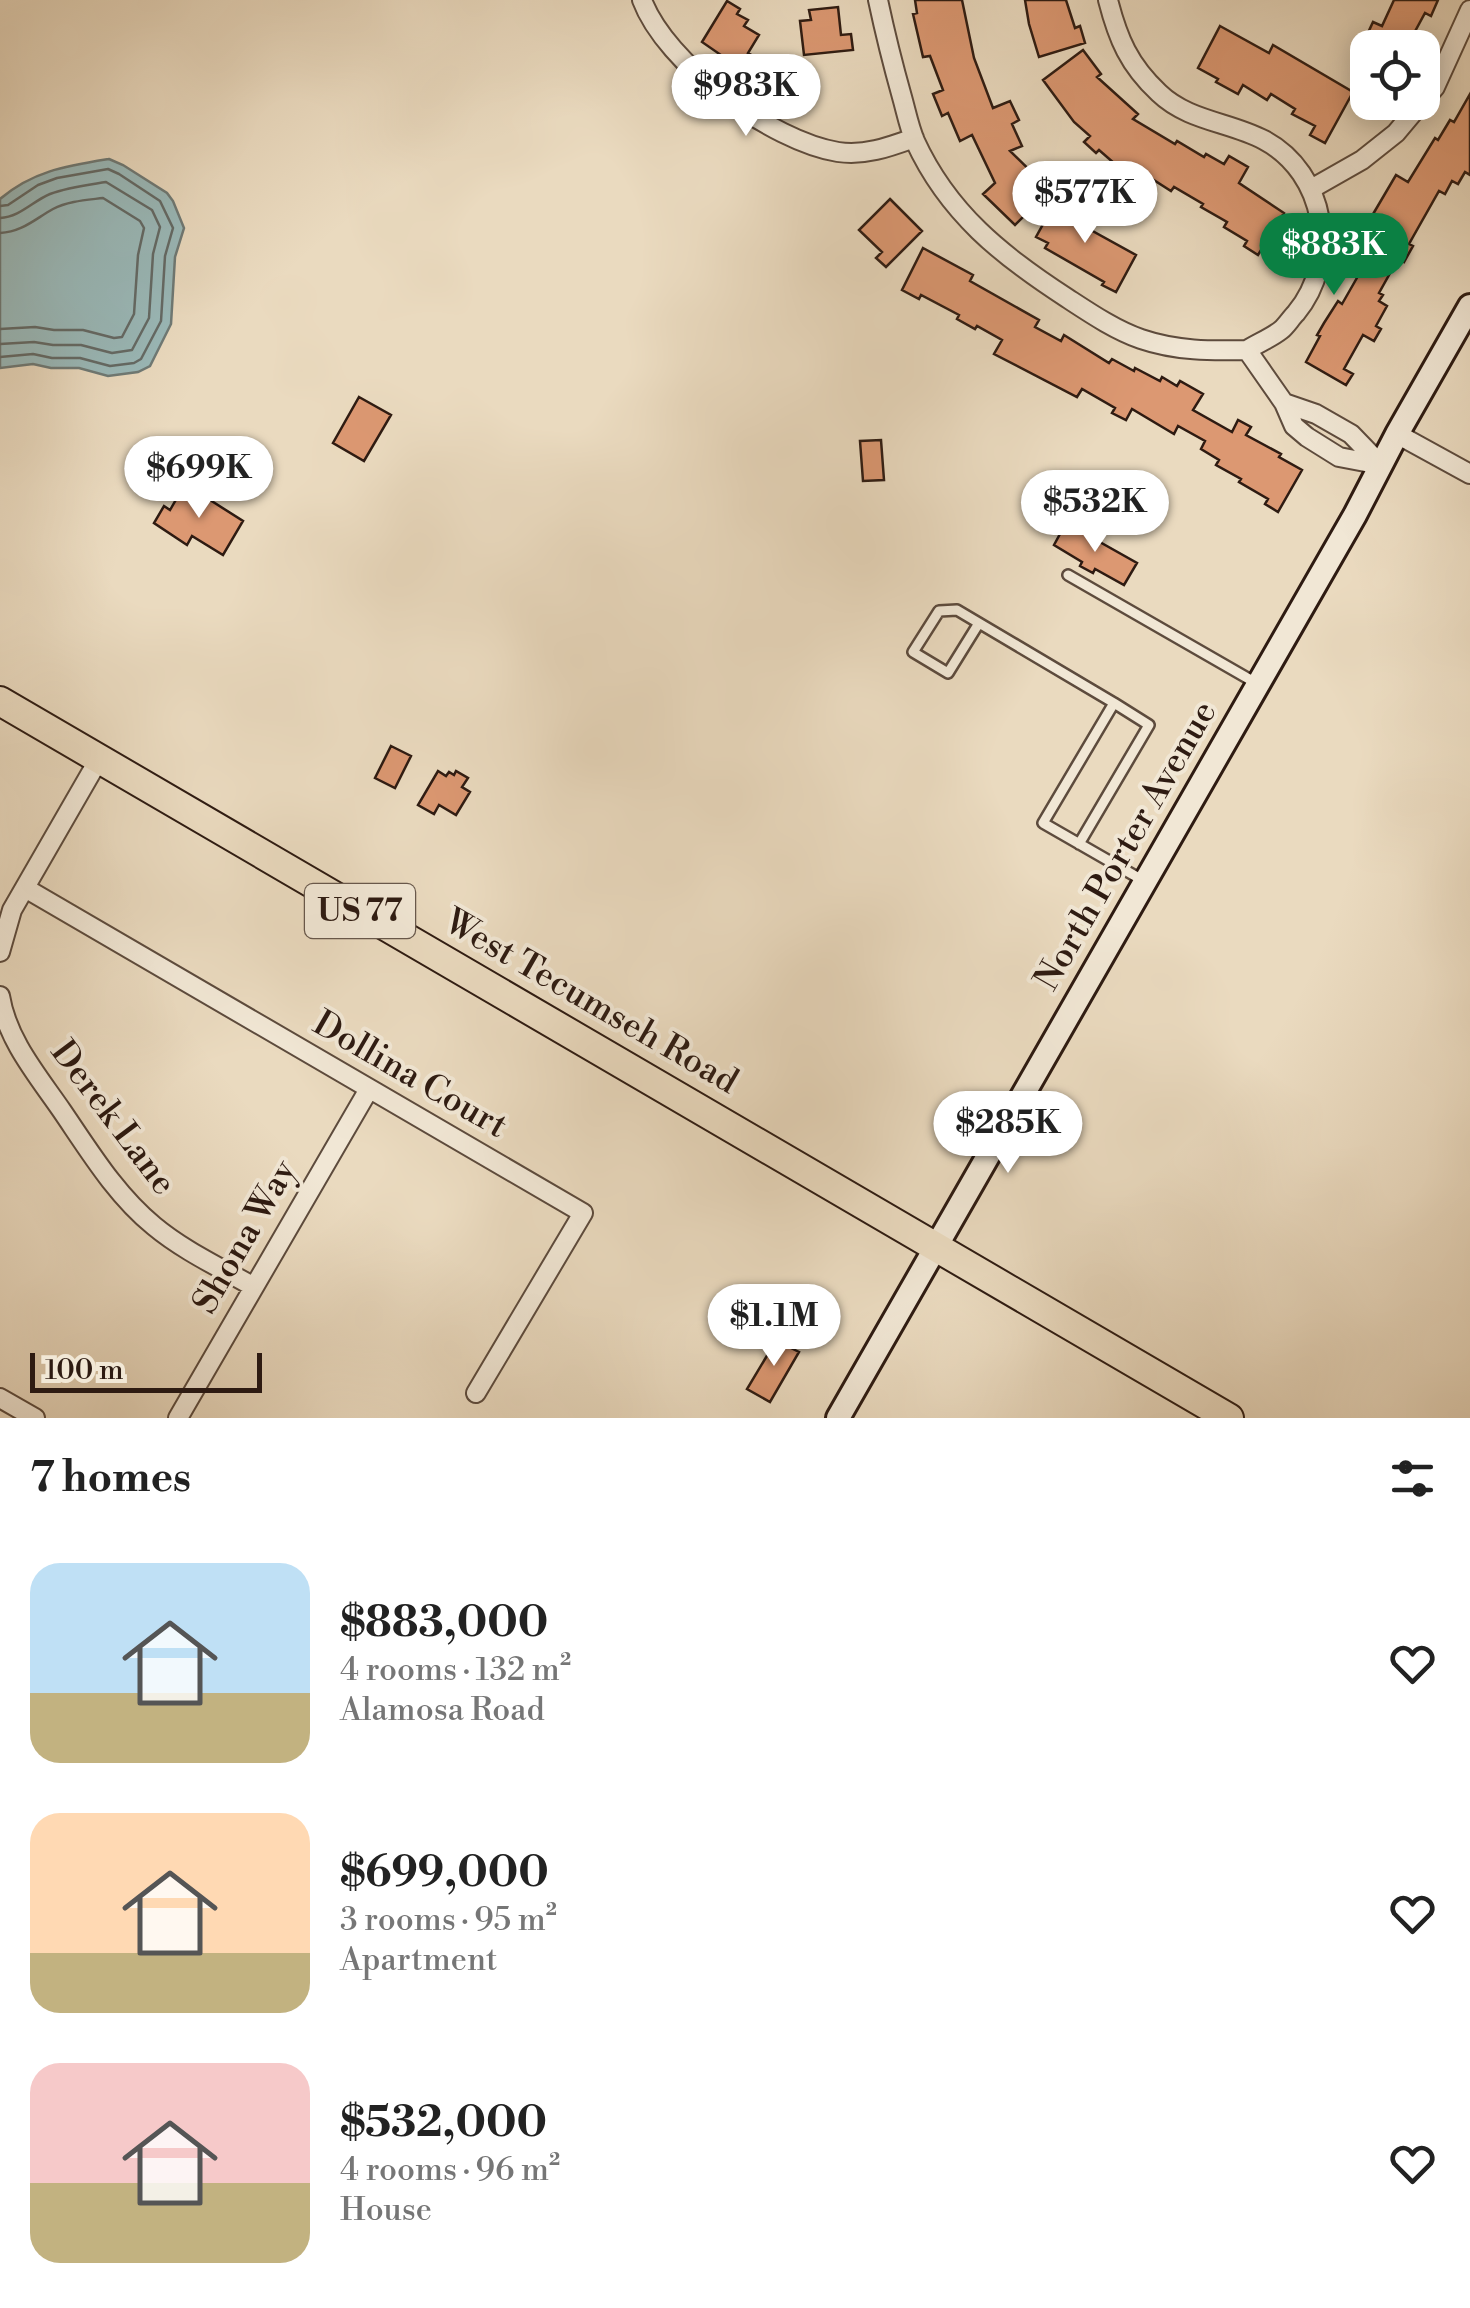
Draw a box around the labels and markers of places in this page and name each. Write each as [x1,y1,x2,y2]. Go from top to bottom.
pin: $983K [676,54,816,139]
pin: $577K [1015,161,1155,246]
pin: $883K [1264,213,1404,298]
pin: $699K [129,436,269,521]
pin: $532K [1025,470,1165,555]
pin: $285K [938,1091,1078,1176]
pin: $1.1M [704,1284,844,1369]

